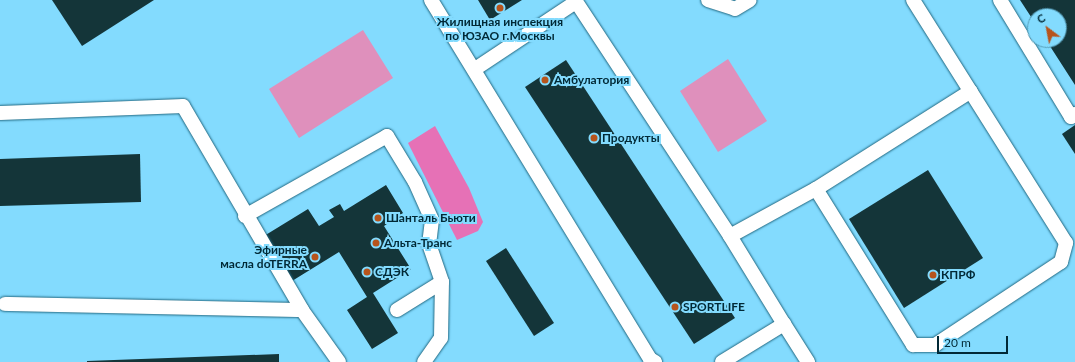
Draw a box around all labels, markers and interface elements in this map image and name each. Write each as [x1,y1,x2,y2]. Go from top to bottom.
marker: Жилищная инспекция по ЮЗАО г.Москвы [495,3,505,13]
north arrow [1027,8,1067,48]
text: С [1034,11,1047,26]
place label: Жилищная инспекция по ЮЗАО г.Москвы [437,15,563,43]
place label: Амбулатория [554,73,629,87]
marker: Амбулатория [539,74,551,86]
place label: Продукты [602,131,660,145]
marker: Продукты [589,133,599,143]
place label: Шанталь Бьюти [386,211,476,225]
marker: Шанталь Бьюти [373,213,383,223]
place label: Альта-Транс [384,236,452,250]
marker: Альта-Транс [371,238,381,248]
place label: Эфирные масла doTERRA [220,243,307,271]
marker: Эфирные масла doTERRA [310,252,320,262]
place label: СДЭК [375,265,409,279]
marker: СДЭК [362,267,372,277]
place label: КПРФ [941,268,975,282]
marker: КПРФ [928,270,938,280]
place label: SPORTLIFE [683,300,745,314]
marker: SPORTLIFE [670,302,680,312]
scale bar [939,328,1010,354]
text: 20 m [944,335,971,350]

